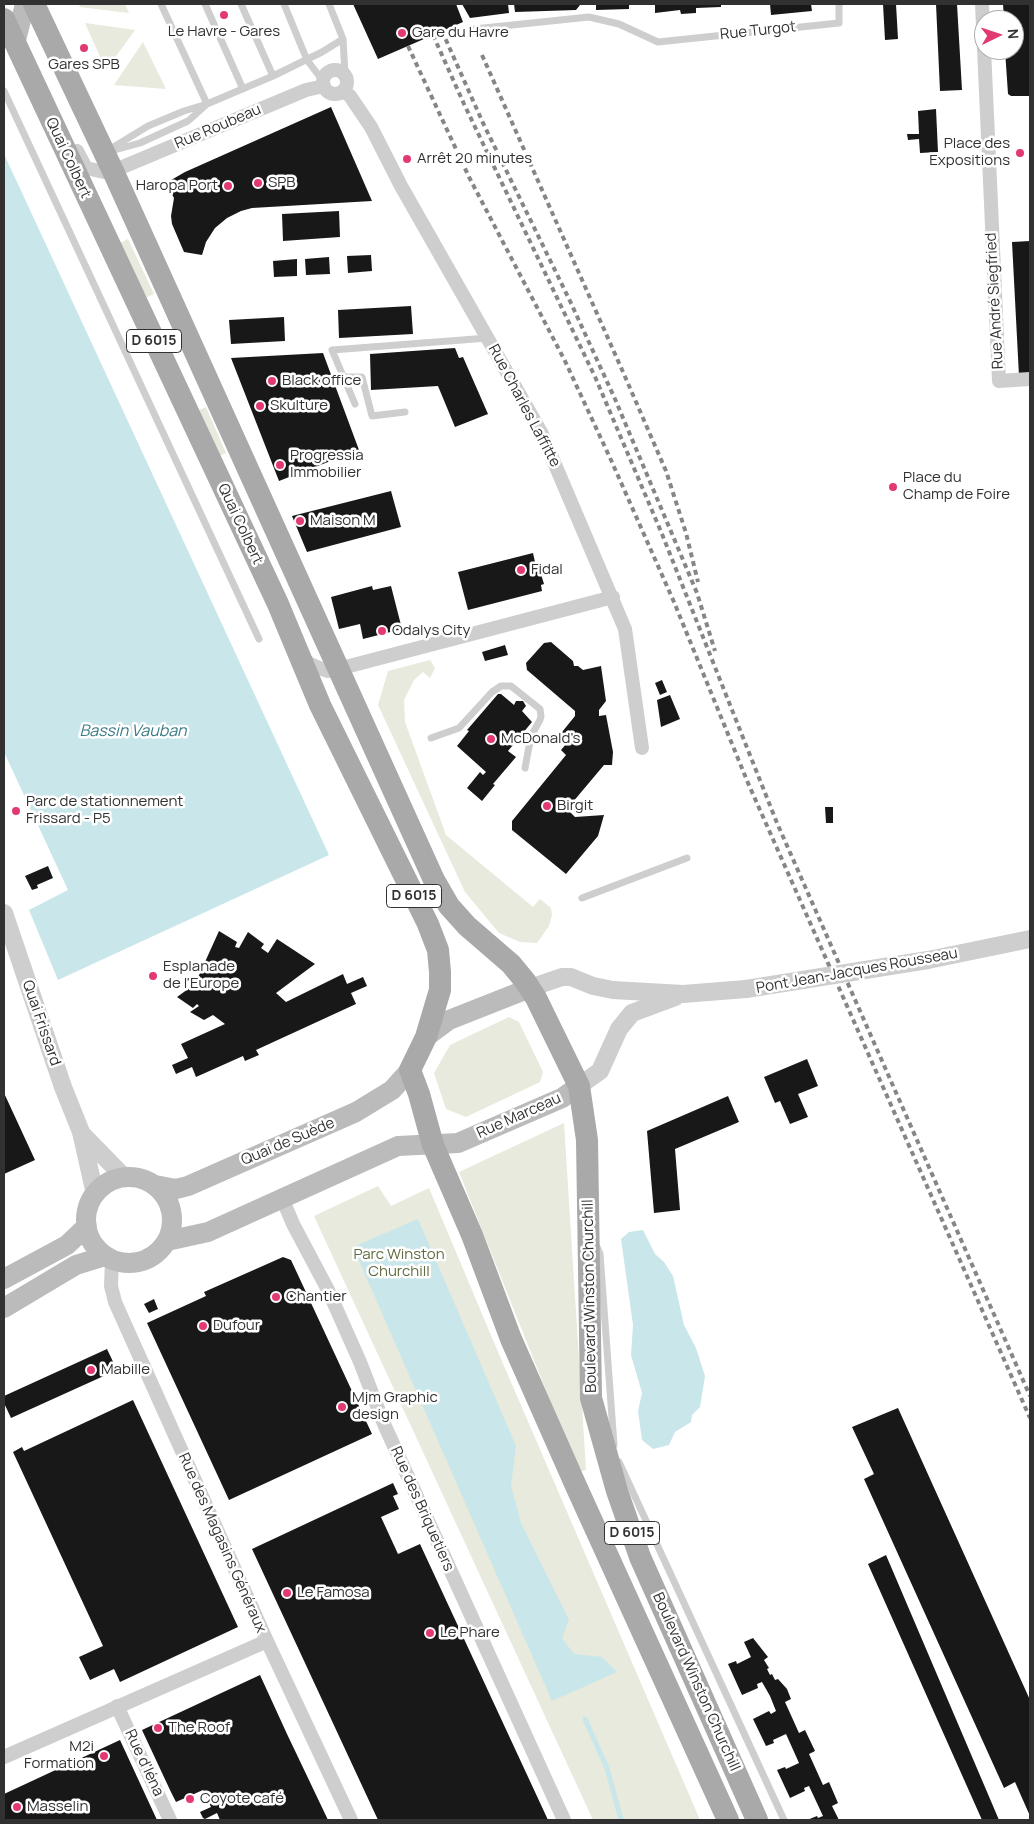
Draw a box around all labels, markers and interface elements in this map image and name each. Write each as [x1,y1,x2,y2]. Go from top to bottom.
marker: Le Havre - Gares [218,9,230,21]
north arrow [974,10,1024,60]
street label: Rue Turgot [719,18,797,44]
place label: Le Havre - Gares [168,23,280,41]
place label: Gare du Havre [412,24,509,42]
marker: Gare du Havre [396,27,408,39]
text: N [1004,28,1023,40]
marker: Gares SPB [78,42,90,54]
place label: Gares SPB [48,56,120,74]
street label: Rue Roubeau [172,101,264,153]
street label: Quai Colbert [42,115,94,201]
place label: Place des Expositions [929,135,1010,170]
marker: Place des Expositions [1014,147,1026,159]
place label: Arrêt 20 minutes [417,150,532,168]
marker: Arrêt 20 minutes [401,153,413,165]
place label: SPB [268,174,296,192]
place label: Haropa Port [136,177,218,195]
marker: SPB [252,177,264,189]
marker: Haropa Port [222,180,234,192]
street label: Rue André Siegfried [982,232,1008,370]
road number: D 6015 [126,330,182,352]
street label: Rue Charles Laffitte [484,342,564,470]
place label: Black office [282,372,361,390]
marker: Black office [266,375,278,387]
place label: Skulture [270,397,328,415]
marker: Skulture [254,400,266,412]
place label: Progressia Immobilier [290,447,364,482]
marker: Progressia Immobilier [274,459,286,471]
place label: Place du Champ de Foire [903,469,1010,504]
street label: Quai Colbert [214,481,266,567]
marker: Place du Champ de Foire [887,481,899,493]
place label: Maison M [310,512,376,530]
marker: Maison M [294,515,306,527]
place label: Fidal [531,561,563,579]
marker: Fidal [515,564,527,576]
place label: Odalys City [392,622,470,640]
marker: Odalys City [376,625,388,637]
water label: Bassin Vauban [79,722,187,742]
place label: McDonald's [501,730,580,748]
marker: McDonald's [485,733,497,745]
place label: Parc de stationnement Frissard - P5 [26,793,183,828]
place label: Birgit [557,797,593,815]
marker: Birgit [541,800,553,812]
marker: Parc de stationnement Frissard - P5 [10,805,22,817]
road number: D 6015 [386,884,442,908]
street label: Pont Jean-Jacques Rousseau [755,944,959,998]
place label: Esplanade de l'Europe [163,958,239,993]
marker: Esplanade de l'Europe [147,970,159,982]
street label: Quai Frissard [18,978,64,1068]
street label: Rue Marceau [474,1089,564,1143]
street label: Quai de Suède [239,1114,337,1170]
street label: Boulevard Winston Churchill [579,1199,601,1393]
park label: Parc Winston Churchill [353,1246,445,1281]
place label: Chantier [286,1288,347,1306]
marker: Chantier [270,1291,282,1303]
place label: Dufour [213,1317,260,1335]
marker: Dufour [197,1320,209,1332]
place label: Mabille [101,1361,150,1379]
marker: Mabille [85,1364,97,1376]
place label: Mjm Graphic design [352,1389,438,1424]
marker: Mjm Graphic design [336,1401,348,1413]
street label: Rue des Briquetiers [386,1444,458,1574]
street label: Rue des Magasins Généraux [174,1450,270,1636]
road number: D 6015 [604,1522,660,1545]
place label: Le Famosa [297,1584,370,1602]
marker: Le Famosa [281,1587,293,1599]
street label: Boulevard Winston Churchill [648,1590,744,1774]
place label: Le Phare [440,1624,500,1642]
marker: Le Phare [424,1627,436,1639]
place label: The Roof [168,1719,230,1737]
marker: The Roof [152,1722,164,1734]
street label: Rue d'Iéna [121,1727,167,1799]
place label: M2i Formation [24,1738,94,1773]
marker: M2i Formation [98,1750,110,1762]
place label: Coyote café [200,1790,284,1808]
marker: Coyote café [184,1793,196,1805]
place label: Masselin [27,1798,88,1816]
marker: Masselin [11,1801,23,1813]

